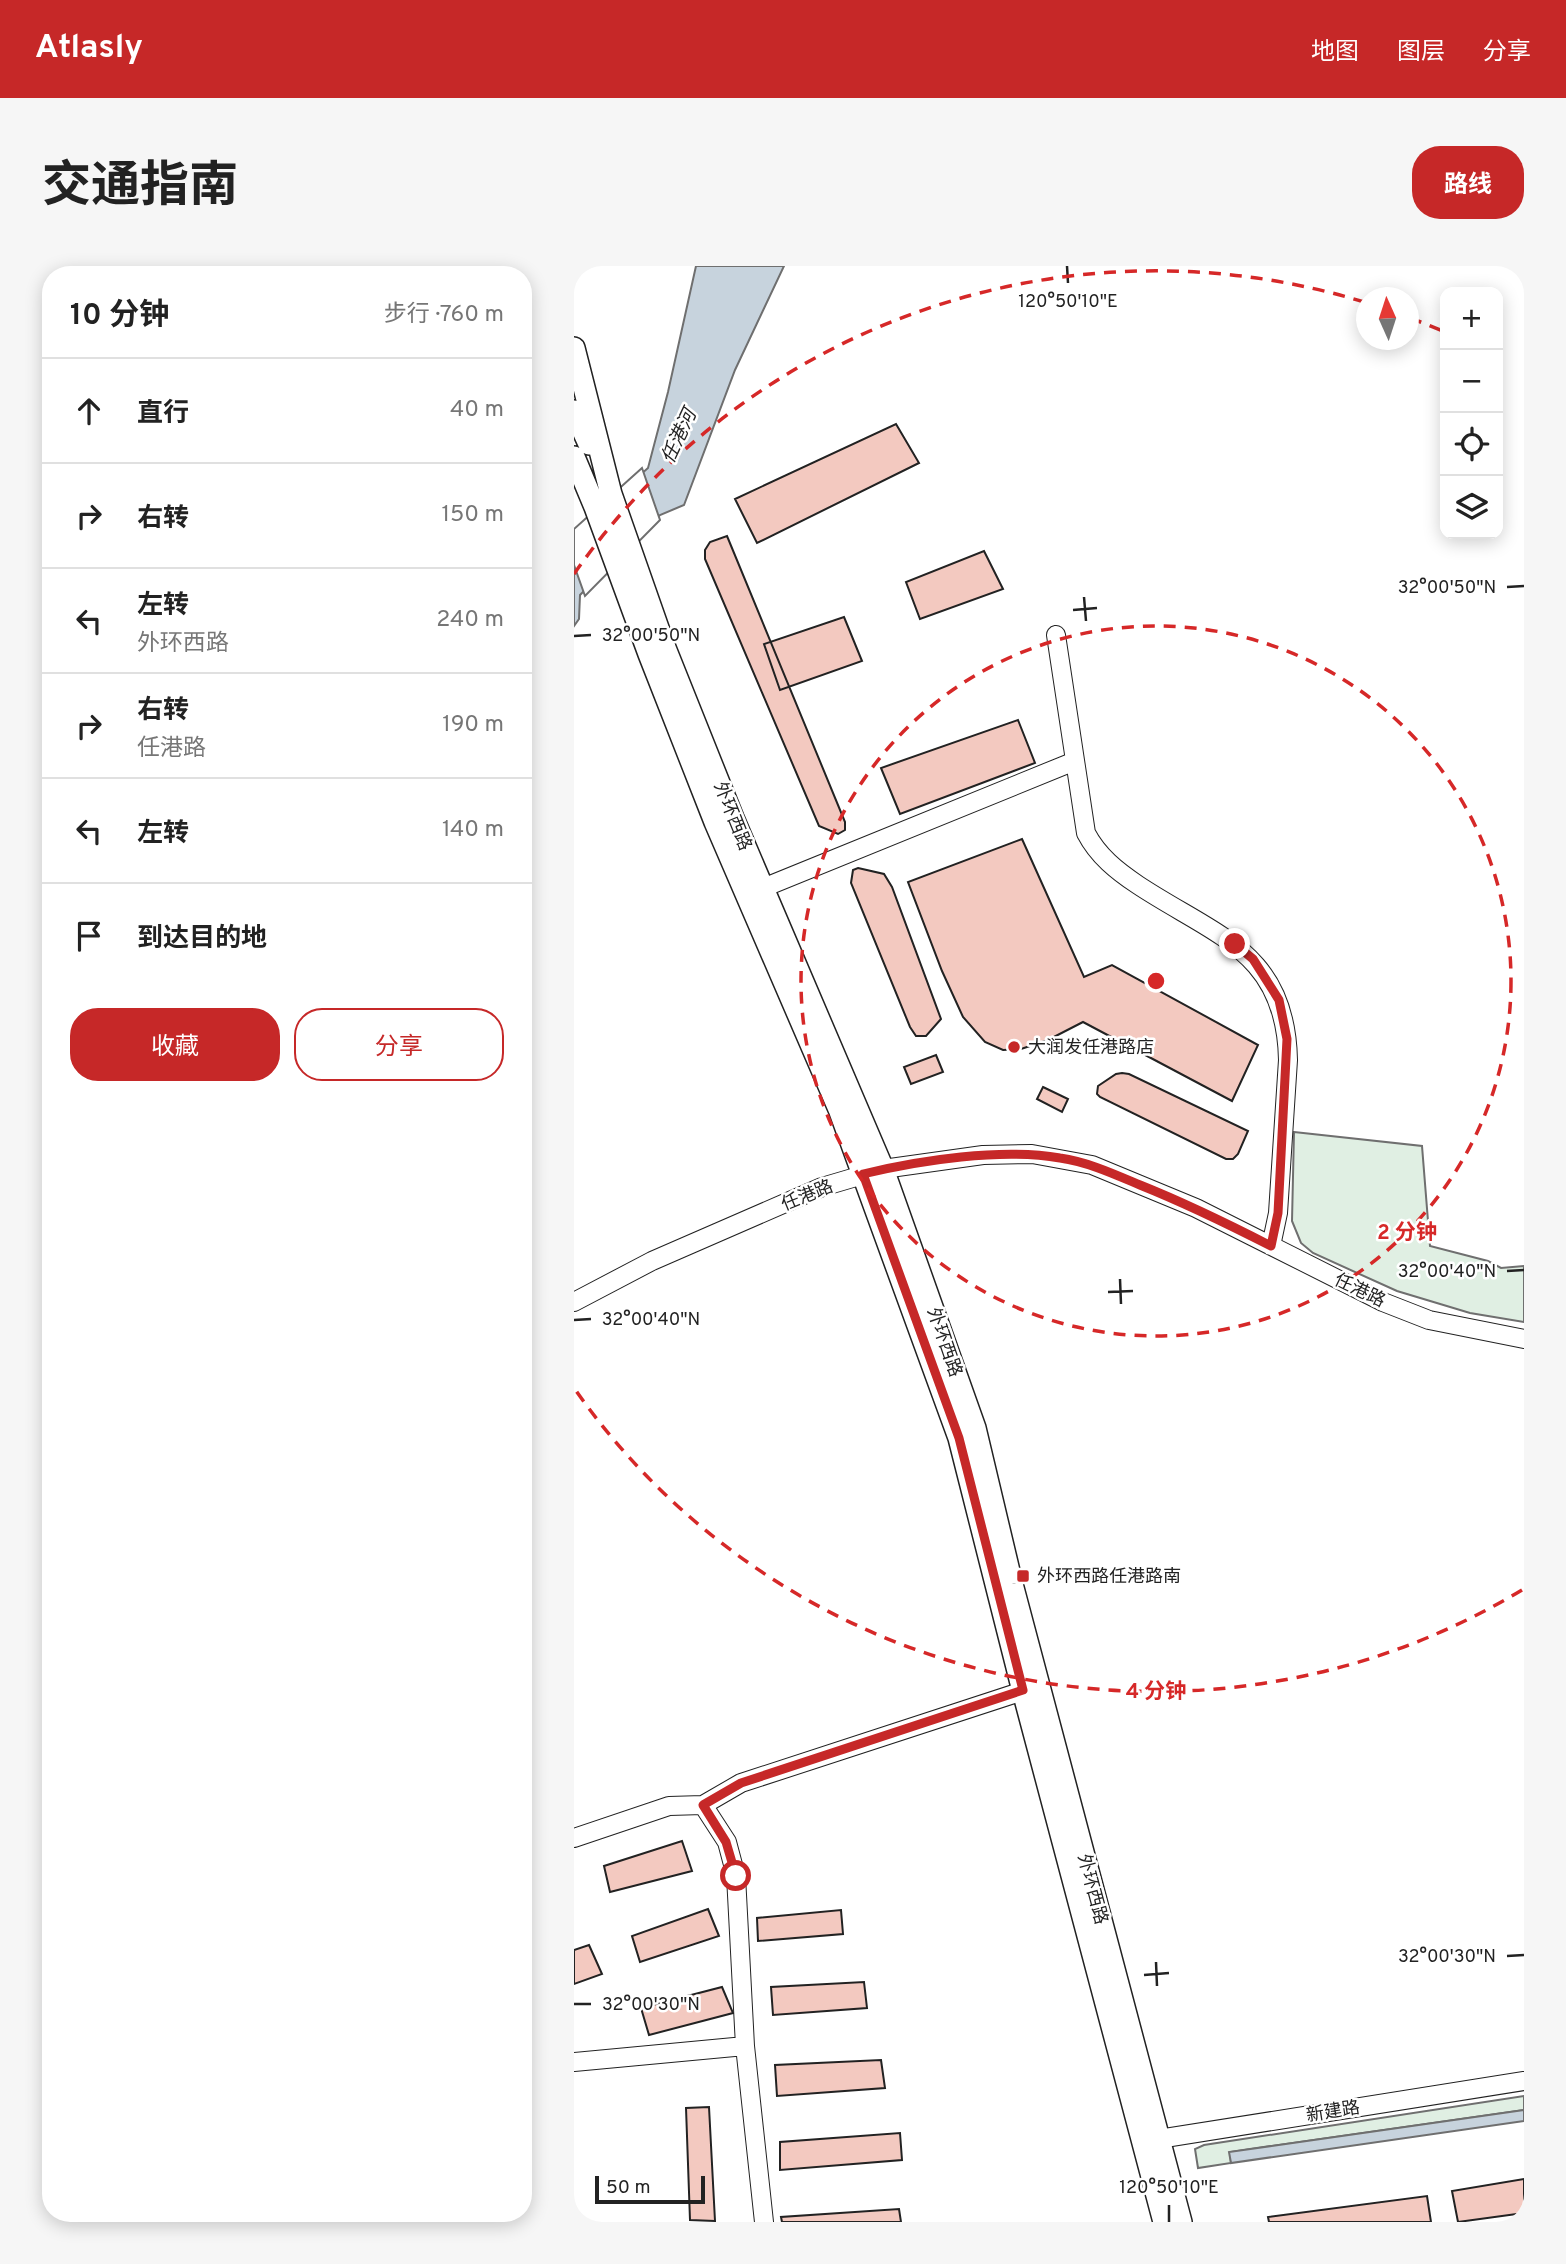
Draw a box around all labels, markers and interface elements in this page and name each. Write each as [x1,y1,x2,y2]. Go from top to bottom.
text: Atlasly [35,28,143,70]
text: 地图 [1311,38,1359,68]
text: 图层 [1397,38,1445,68]
text: 分享 [1483,38,1531,68]
button: 路线 [1412,146,1524,219]
text: 交通指南 [42,158,238,220]
north arrow [1356,287,1419,350]
map controls [1440,287,1503,539]
button: + [1440,287,1503,350]
text: 120°50'10"E [1018,291,1118,314]
text: 10 分钟 [70,298,169,335]
text: 步行 · 760 m [384,301,504,330]
button: − [1440,350,1503,413]
icon: ahead [70,392,108,430]
text: 40 m [450,396,504,425]
text: 直行 [137,398,189,431]
water label: 任港河 [657,402,704,468]
button: locate [1440,413,1503,476]
button: layers [1440,476,1503,539]
icon: right [70,497,108,535]
text: 150 m [442,501,504,530]
text: 右转 [137,503,189,536]
text: 32°00'50"N [1398,577,1496,600]
text: 左转 [137,590,189,623]
icon: left [70,602,108,640]
text: 240 m [436,606,504,635]
text: 32°00'50"N [602,625,700,648]
text: 外环西路 [137,630,229,659]
text: 右转 [137,695,189,728]
icon: right [70,707,108,745]
text: 190 m [442,711,504,740]
text: 任港路 [137,735,206,764]
street label: 外环西路 [707,779,756,854]
icon: left [70,812,108,850]
text: 140 m [442,816,504,845]
text: 左转 [137,818,189,851]
icon: arrive [70,917,108,955]
text: 到达目的地 [137,923,267,956]
route end [1219,928,1250,959]
centre of rings [1144,969,1168,993]
button: 收藏 [70,1008,280,1081]
button: 分享 [294,1008,504,1081]
place label: 大润发任港路店 [1028,1037,1154,1060]
marker: 大润发任港路店 [1006,1039,1022,1055]
street label: 任港路 [778,1176,837,1217]
text: 2 分钟 [1377,1220,1437,1247]
text: 32°00'40"N [1398,1261,1496,1284]
street label: 任港路 [1330,1269,1389,1314]
street label: 外环西路 [921,1305,966,1380]
text: 32°00'40"N [602,1309,700,1332]
place label: 外环西路任港路南 [1037,1566,1181,1589]
marker: 外环西路任港路南 [1015,1568,1031,1584]
text: 4 分钟 [1126,1679,1186,1706]
street label: 外环西路 [1071,1852,1112,1927]
route start [720,1860,751,1891]
text: 32°00'30"N [1398,1946,1496,1969]
text: 32°00'30"N [602,1994,700,2017]
street label: 新建路 [1305,2097,1362,2128]
scale bar [595,2173,705,2205]
text: 50 m [606,2176,651,2200]
text: 120°50'10"E [1119,2177,1219,2200]

